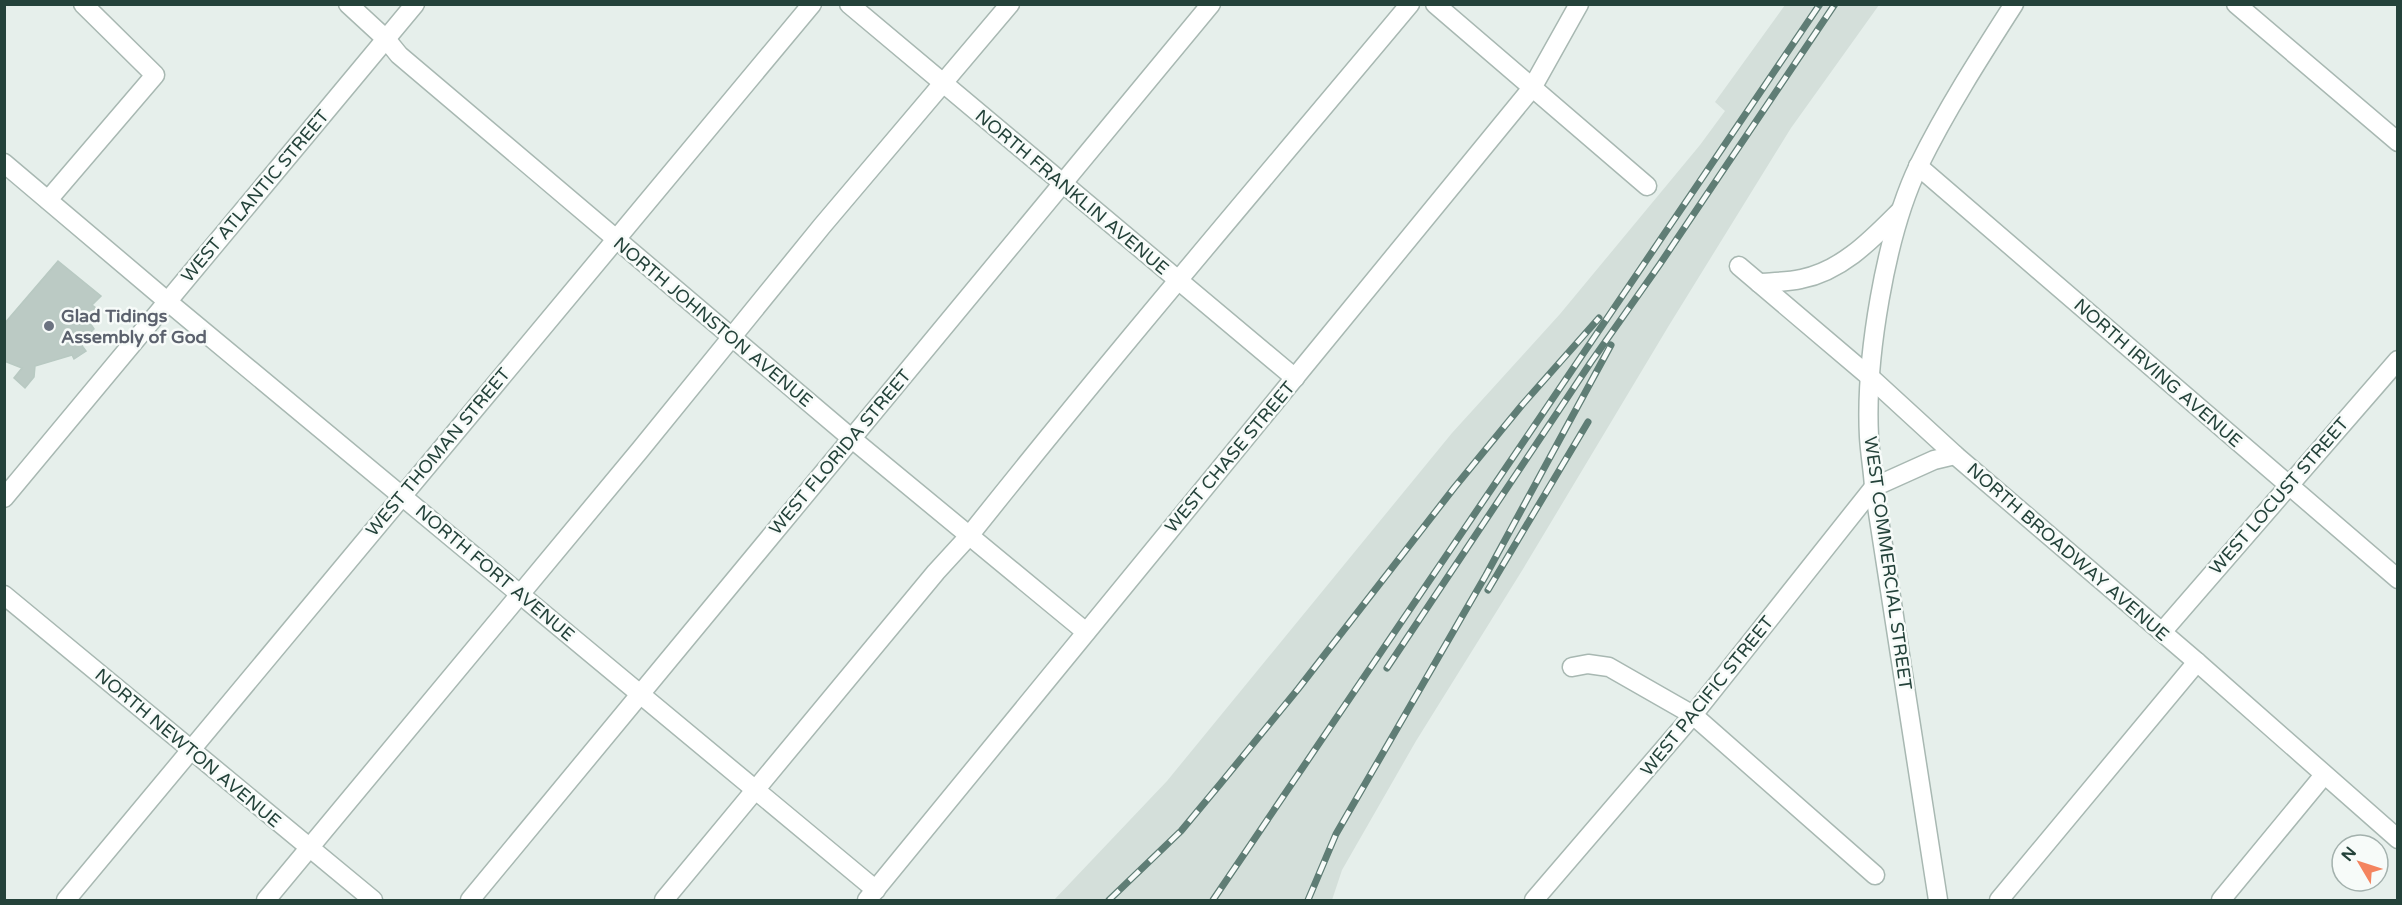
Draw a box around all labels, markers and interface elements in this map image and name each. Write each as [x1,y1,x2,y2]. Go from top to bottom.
street label: WEST ATLANTIC STREET [176,105,334,287]
street label: NORTH FRANKLIN AVENUE [971,105,1173,279]
street label: NORTH JOHNSTON AVENUE [609,232,817,412]
street label: NORTH IRVING AVENUE [2069,294,2247,452]
place label: Glad Tidings Assembly of God [61,305,207,348]
marker: Glad Tidings Assembly of God [42,319,56,333]
street label: WEST THOMAN STREET [361,363,515,541]
street label: WEST FLORIDA STREET [764,365,916,539]
street label: WEST CHASE STREET [1160,377,1300,537]
street label: WEST LOCUST STREET [2205,413,2353,579]
street label: WEST COMMERCIAL STREET [1859,435,1917,691]
street label: NORTH BROADWAY AVENUE [1962,458,2174,646]
street label: NORTH FORT AVENUE [411,500,579,646]
street label: WEST PACIFIC STREET [1636,612,1778,780]
street label: NORTH NEWTON AVENUE [91,664,285,832]
north arrow [2330,833,2390,893]
text: N [2337,843,2361,865]

